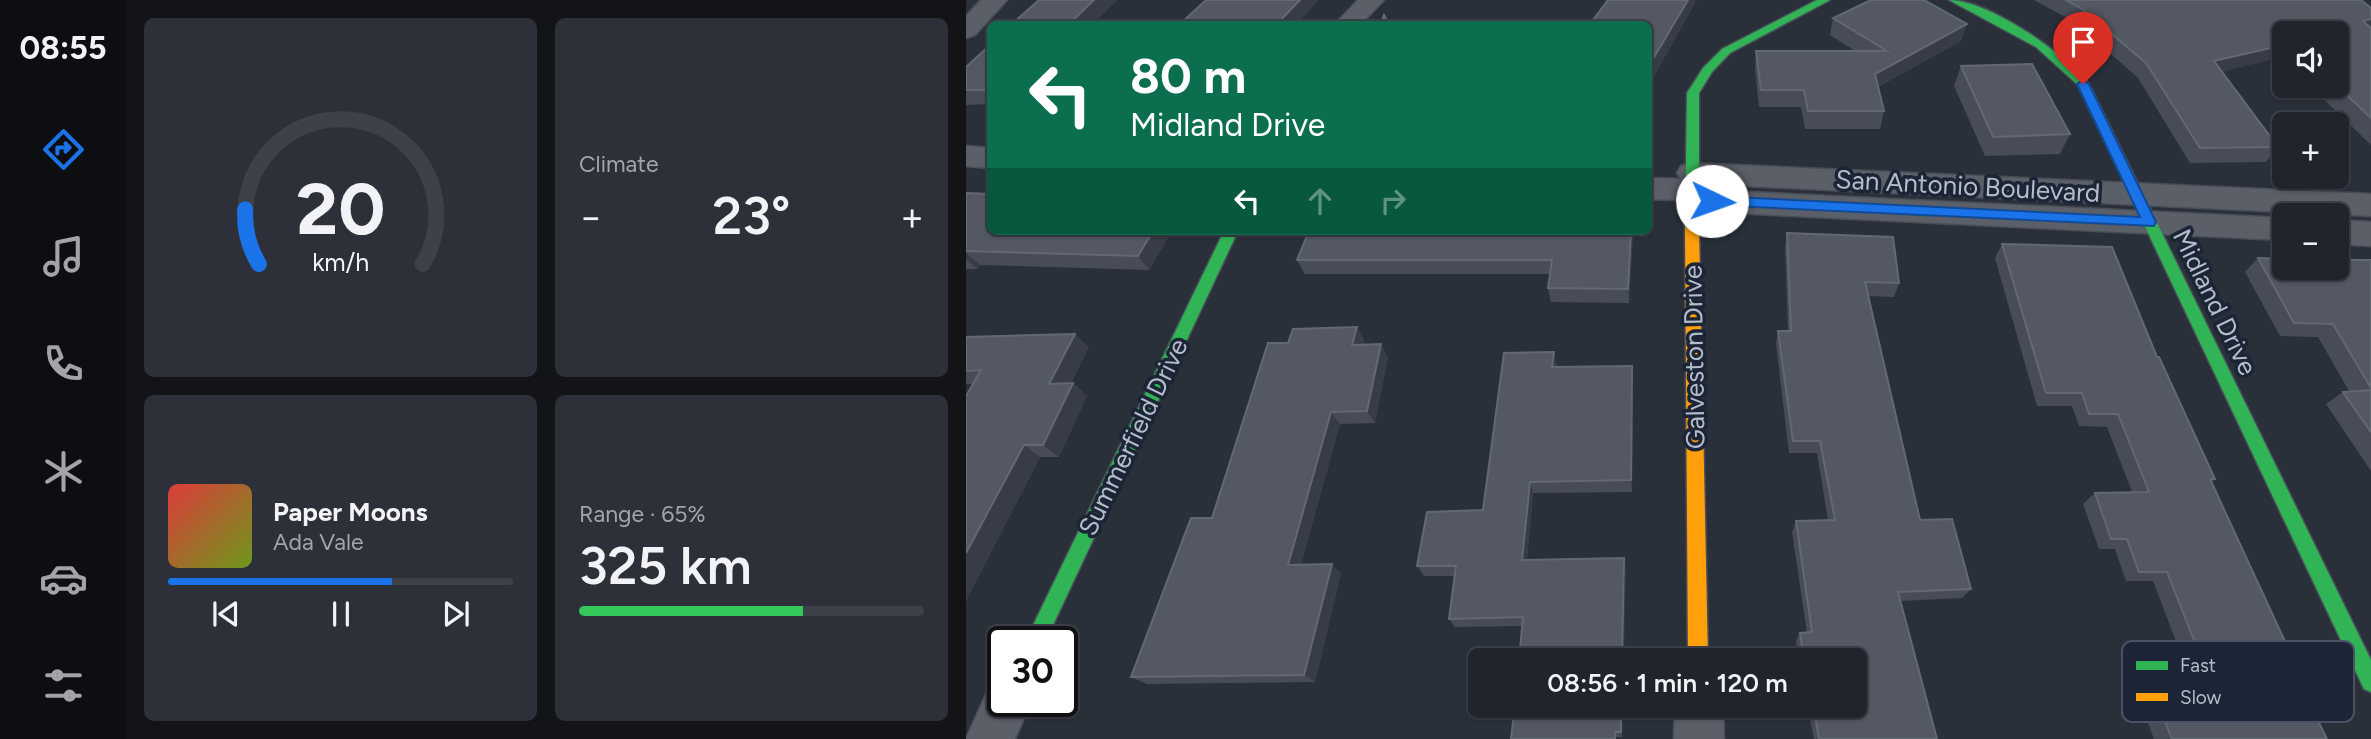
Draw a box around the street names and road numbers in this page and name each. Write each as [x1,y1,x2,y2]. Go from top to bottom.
street label: San Antonio Boulevard [1835,163,2101,209]
street label: Midland Drive [2166,224,2264,380]
street label: Galveston Drive [1676,265,1712,449]
street label: Summerfield Drive [1071,333,1195,541]

